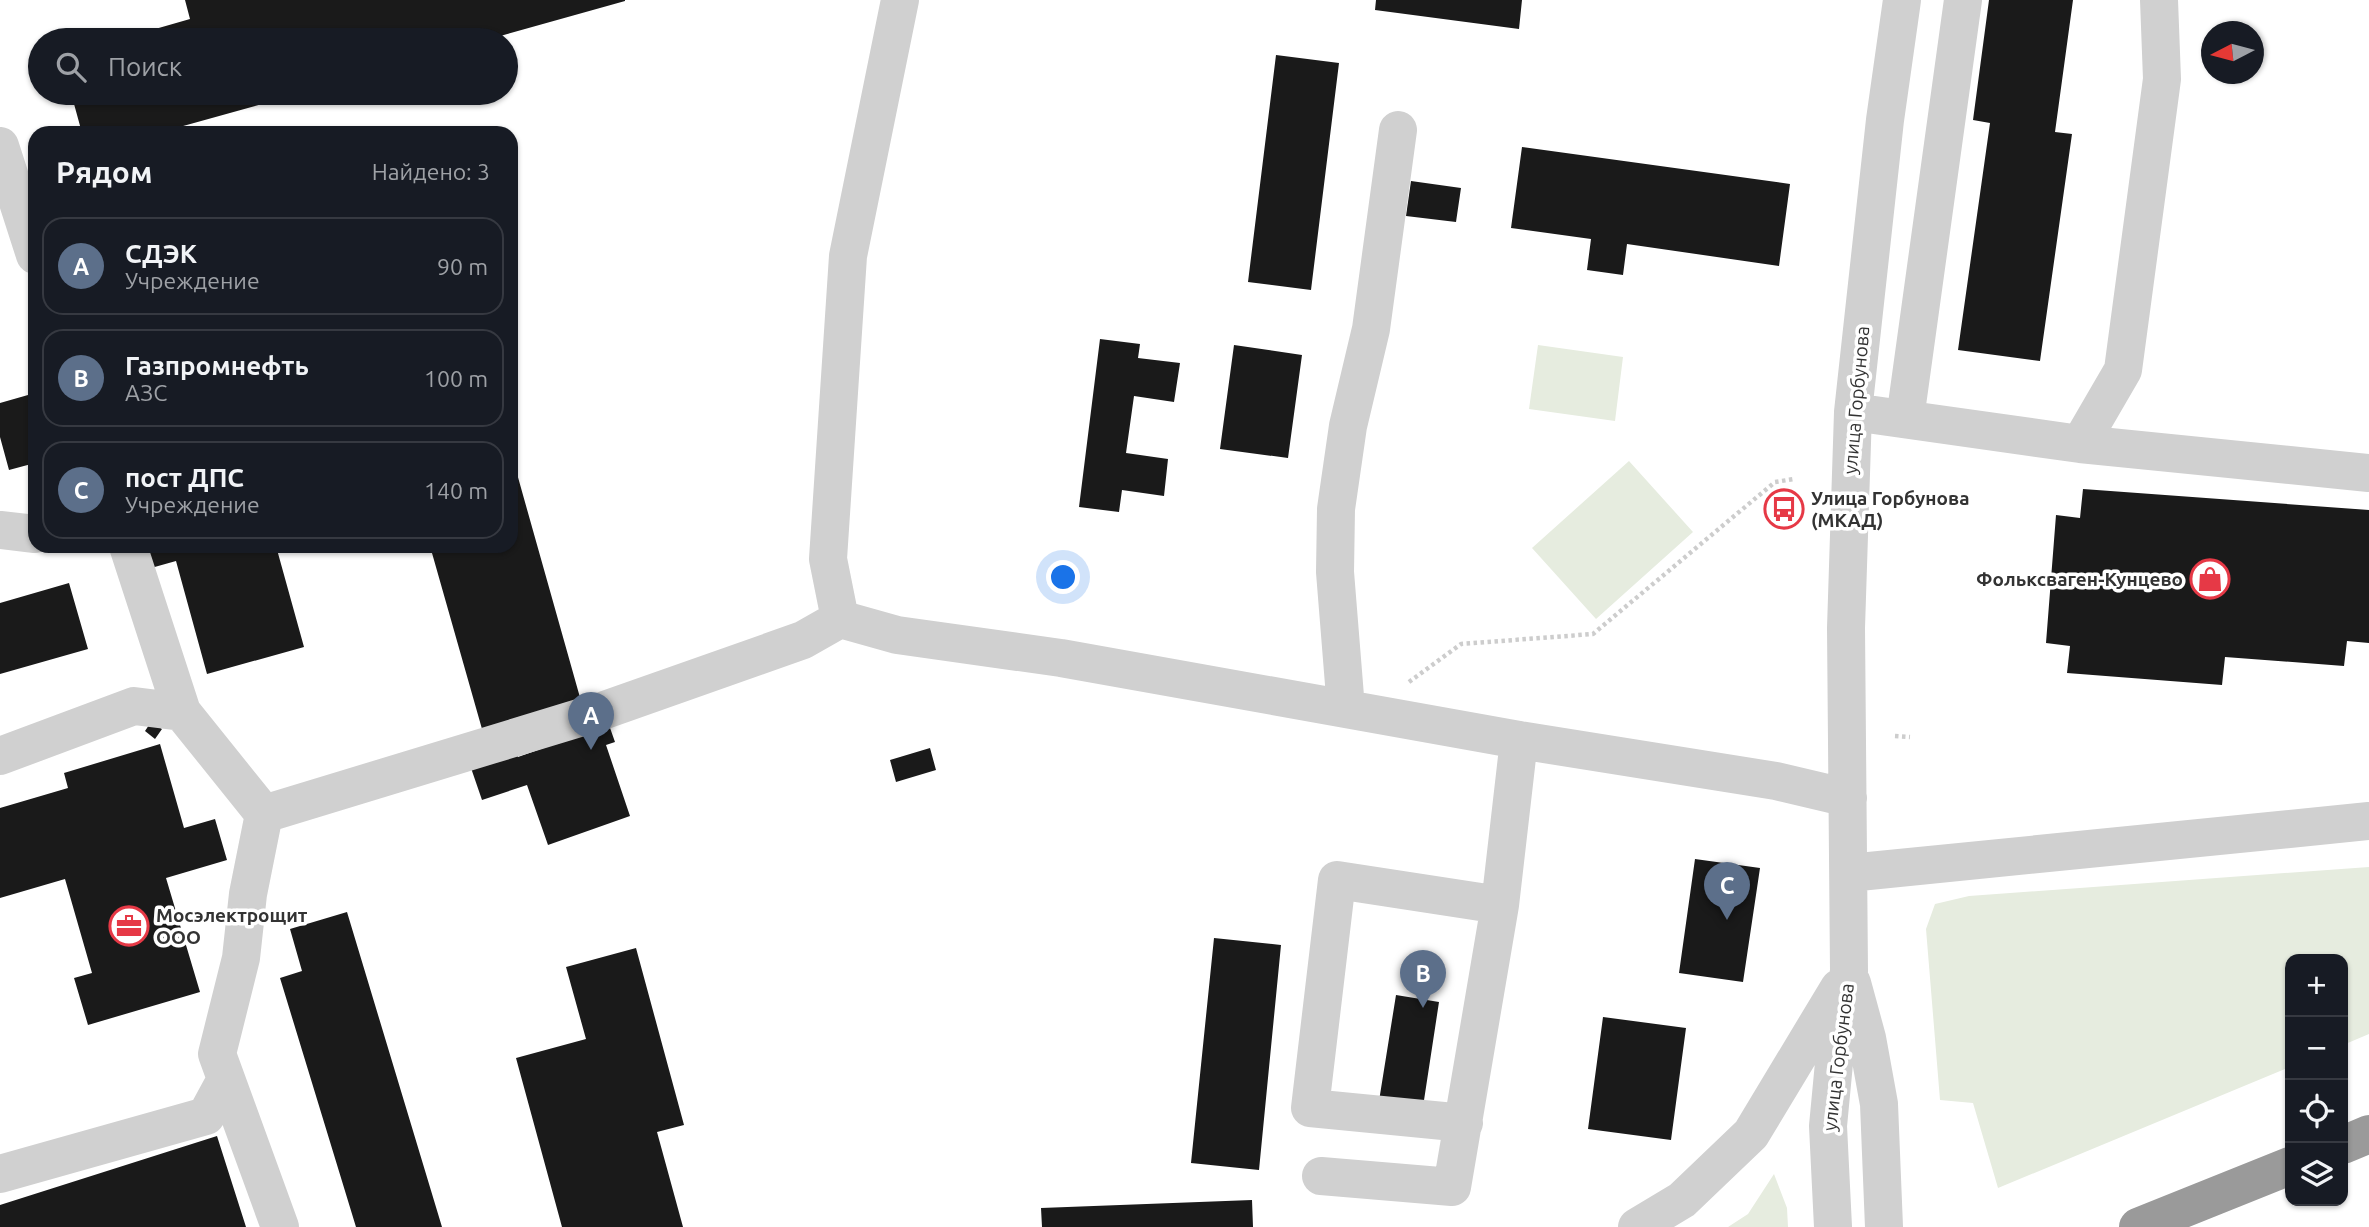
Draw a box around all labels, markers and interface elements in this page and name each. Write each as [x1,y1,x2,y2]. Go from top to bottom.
north arrow [2201,21,2264,84]
search box [28,28,518,105]
icon: search [52,48,90,86]
text: Поиск [108,52,182,81]
text: Рядом [56,155,152,189]
text: Найдено: 3 [372,159,490,184]
text: СДЭК [125,239,197,268]
text: A [73,254,89,279]
text: 90 m [437,254,488,279]
text: Учреждение [125,268,260,293]
street label: улица Горбунова [1839,325,1873,475]
text: Газпромнефть [125,351,309,380]
text: B [73,366,89,391]
text: 100 m [424,366,488,391]
text: АЗС [125,380,167,405]
text: пост ДПС [125,463,244,492]
text: C [74,478,88,503]
text: 140 m [424,478,488,503]
place label: Улица Горбунова (МКАД) [1811,487,1970,531]
bus stop icon: Улица Горбунова (МКАД) [1763,488,1805,530]
text: Учреждение [125,492,260,517]
shop icon: Фольксваген-Кунцево [2189,558,2231,600]
your location [1046,560,1080,594]
place label: Фольксваген-Кунцево [1976,568,2183,590]
pin: A [568,692,614,750]
pin: C [1704,862,1750,920]
place label: Мосэлектрощит ООО [156,904,308,948]
office icon: Мосэлектрощит ООО [108,905,150,947]
pin: B [1400,950,1446,1008]
map controls [2285,954,2348,1206]
button: + [2285,954,2348,1017]
street label: улица Горбунова [1818,982,1858,1132]
button: − [2285,1017,2348,1080]
button: locate [2285,1080,2348,1143]
button: layers [2285,1143,2348,1206]

